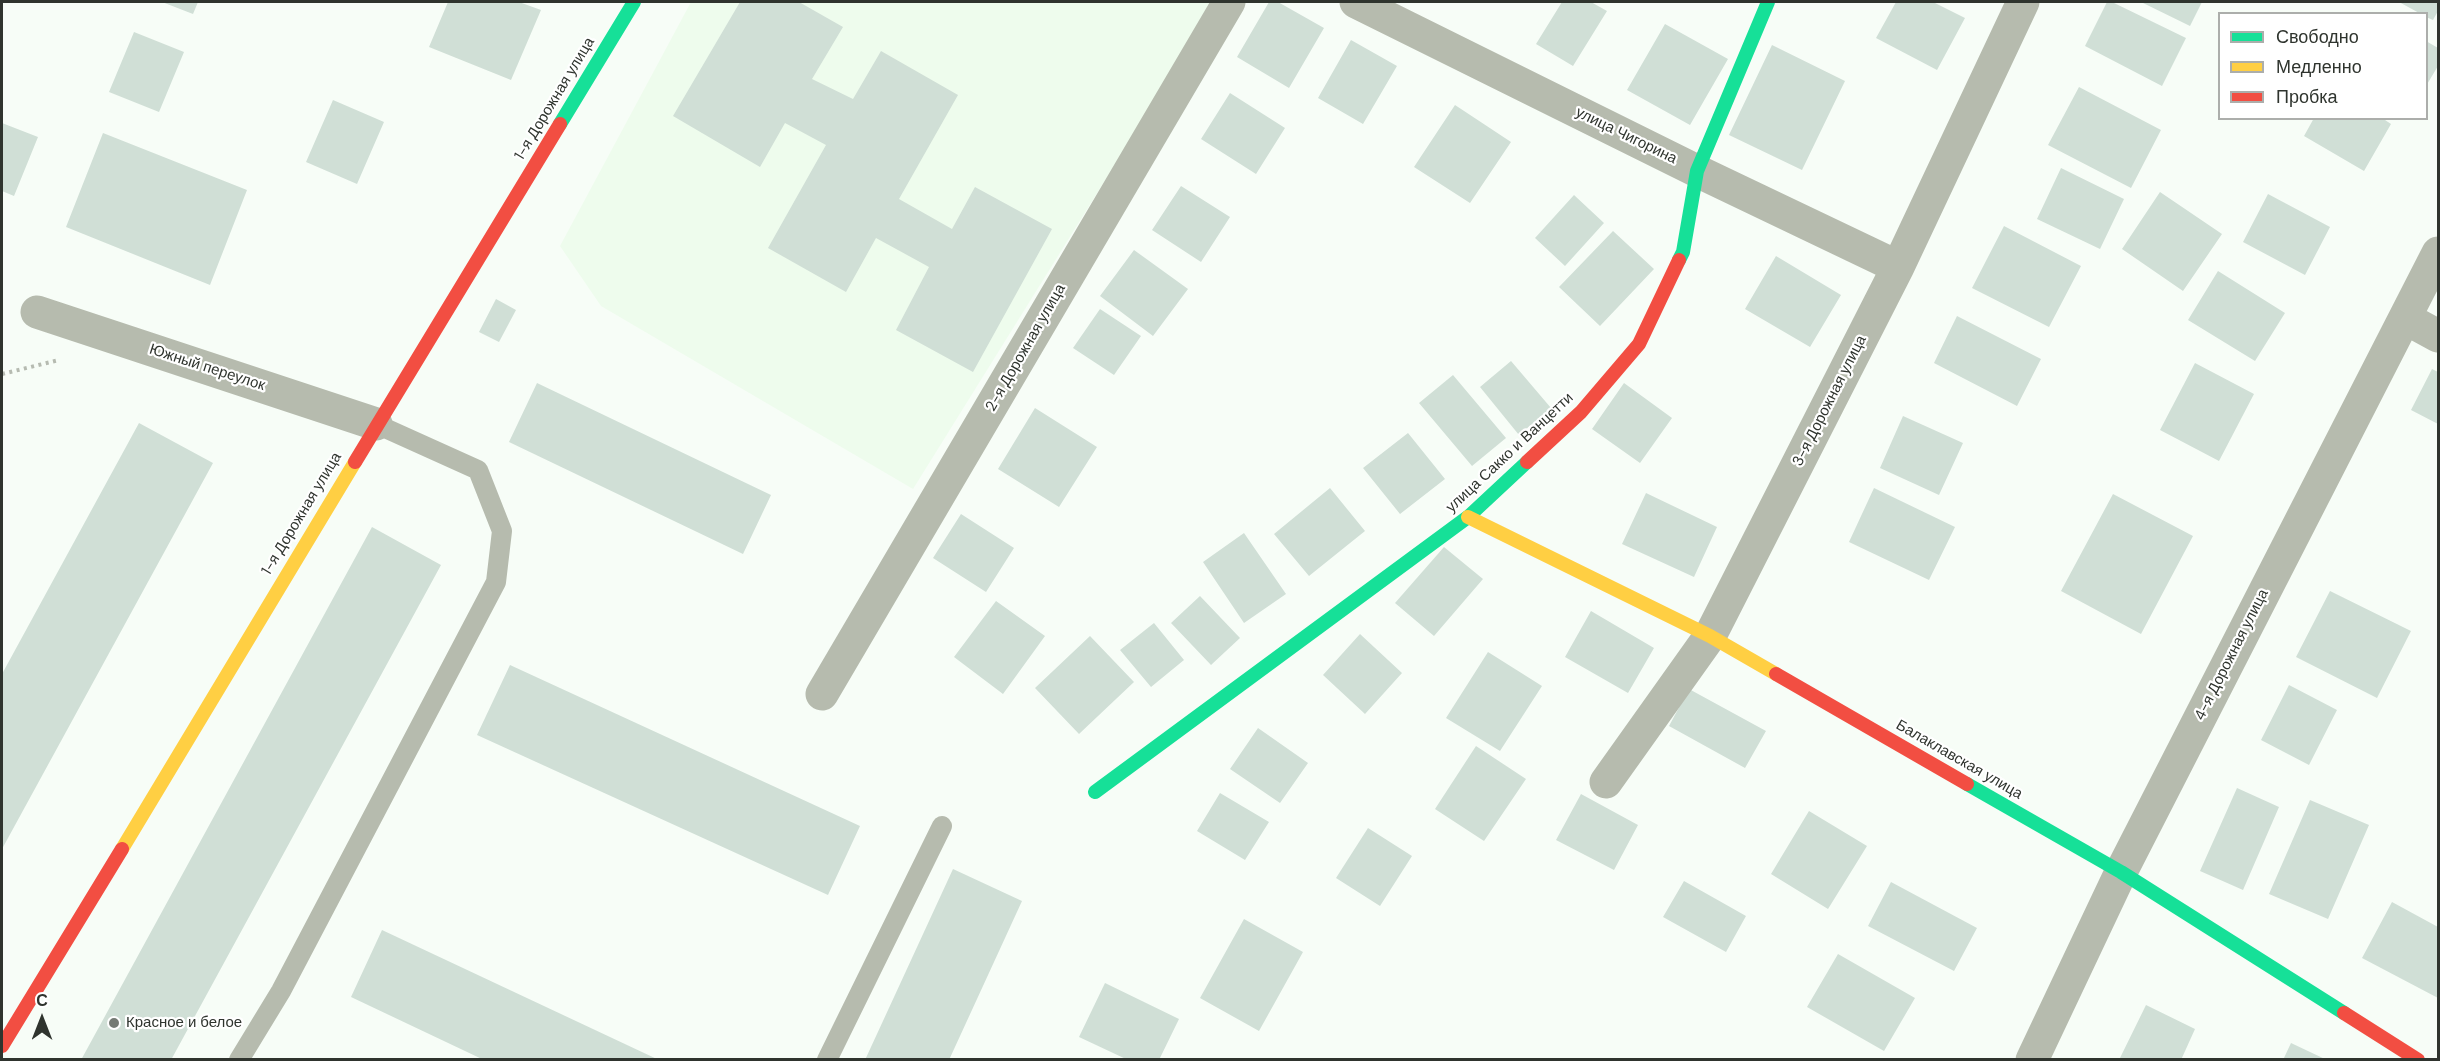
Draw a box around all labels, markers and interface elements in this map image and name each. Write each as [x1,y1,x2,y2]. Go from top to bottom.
legend [2218,12,2428,120]
text: Свободно [2276,25,2359,49]
street label: 1-я Дорожная улица [511,34,599,164]
text: Медленно [2276,55,2362,79]
text: Пробка [2276,85,2338,109]
street label: улица Чигорина [1572,104,1680,168]
street label: 2-я Дорожная улица [982,281,1070,415]
street label: 3-я Дорожная улица [1789,333,1871,469]
street label: Южный переулок [147,341,267,395]
street label: улица Сакко и Ванцетти [1443,389,1577,517]
street label: 1-я Дорожная улица [258,449,346,579]
street label: 4-я Дорожная улица [2191,587,2273,723]
street label: Балаклавская улица [1893,716,2025,804]
north arrow [12,989,72,1049]
text: С [36,990,48,1011]
place label: Красное и белое [126,1014,242,1032]
marker: Красное и белое [107,1016,121,1030]

